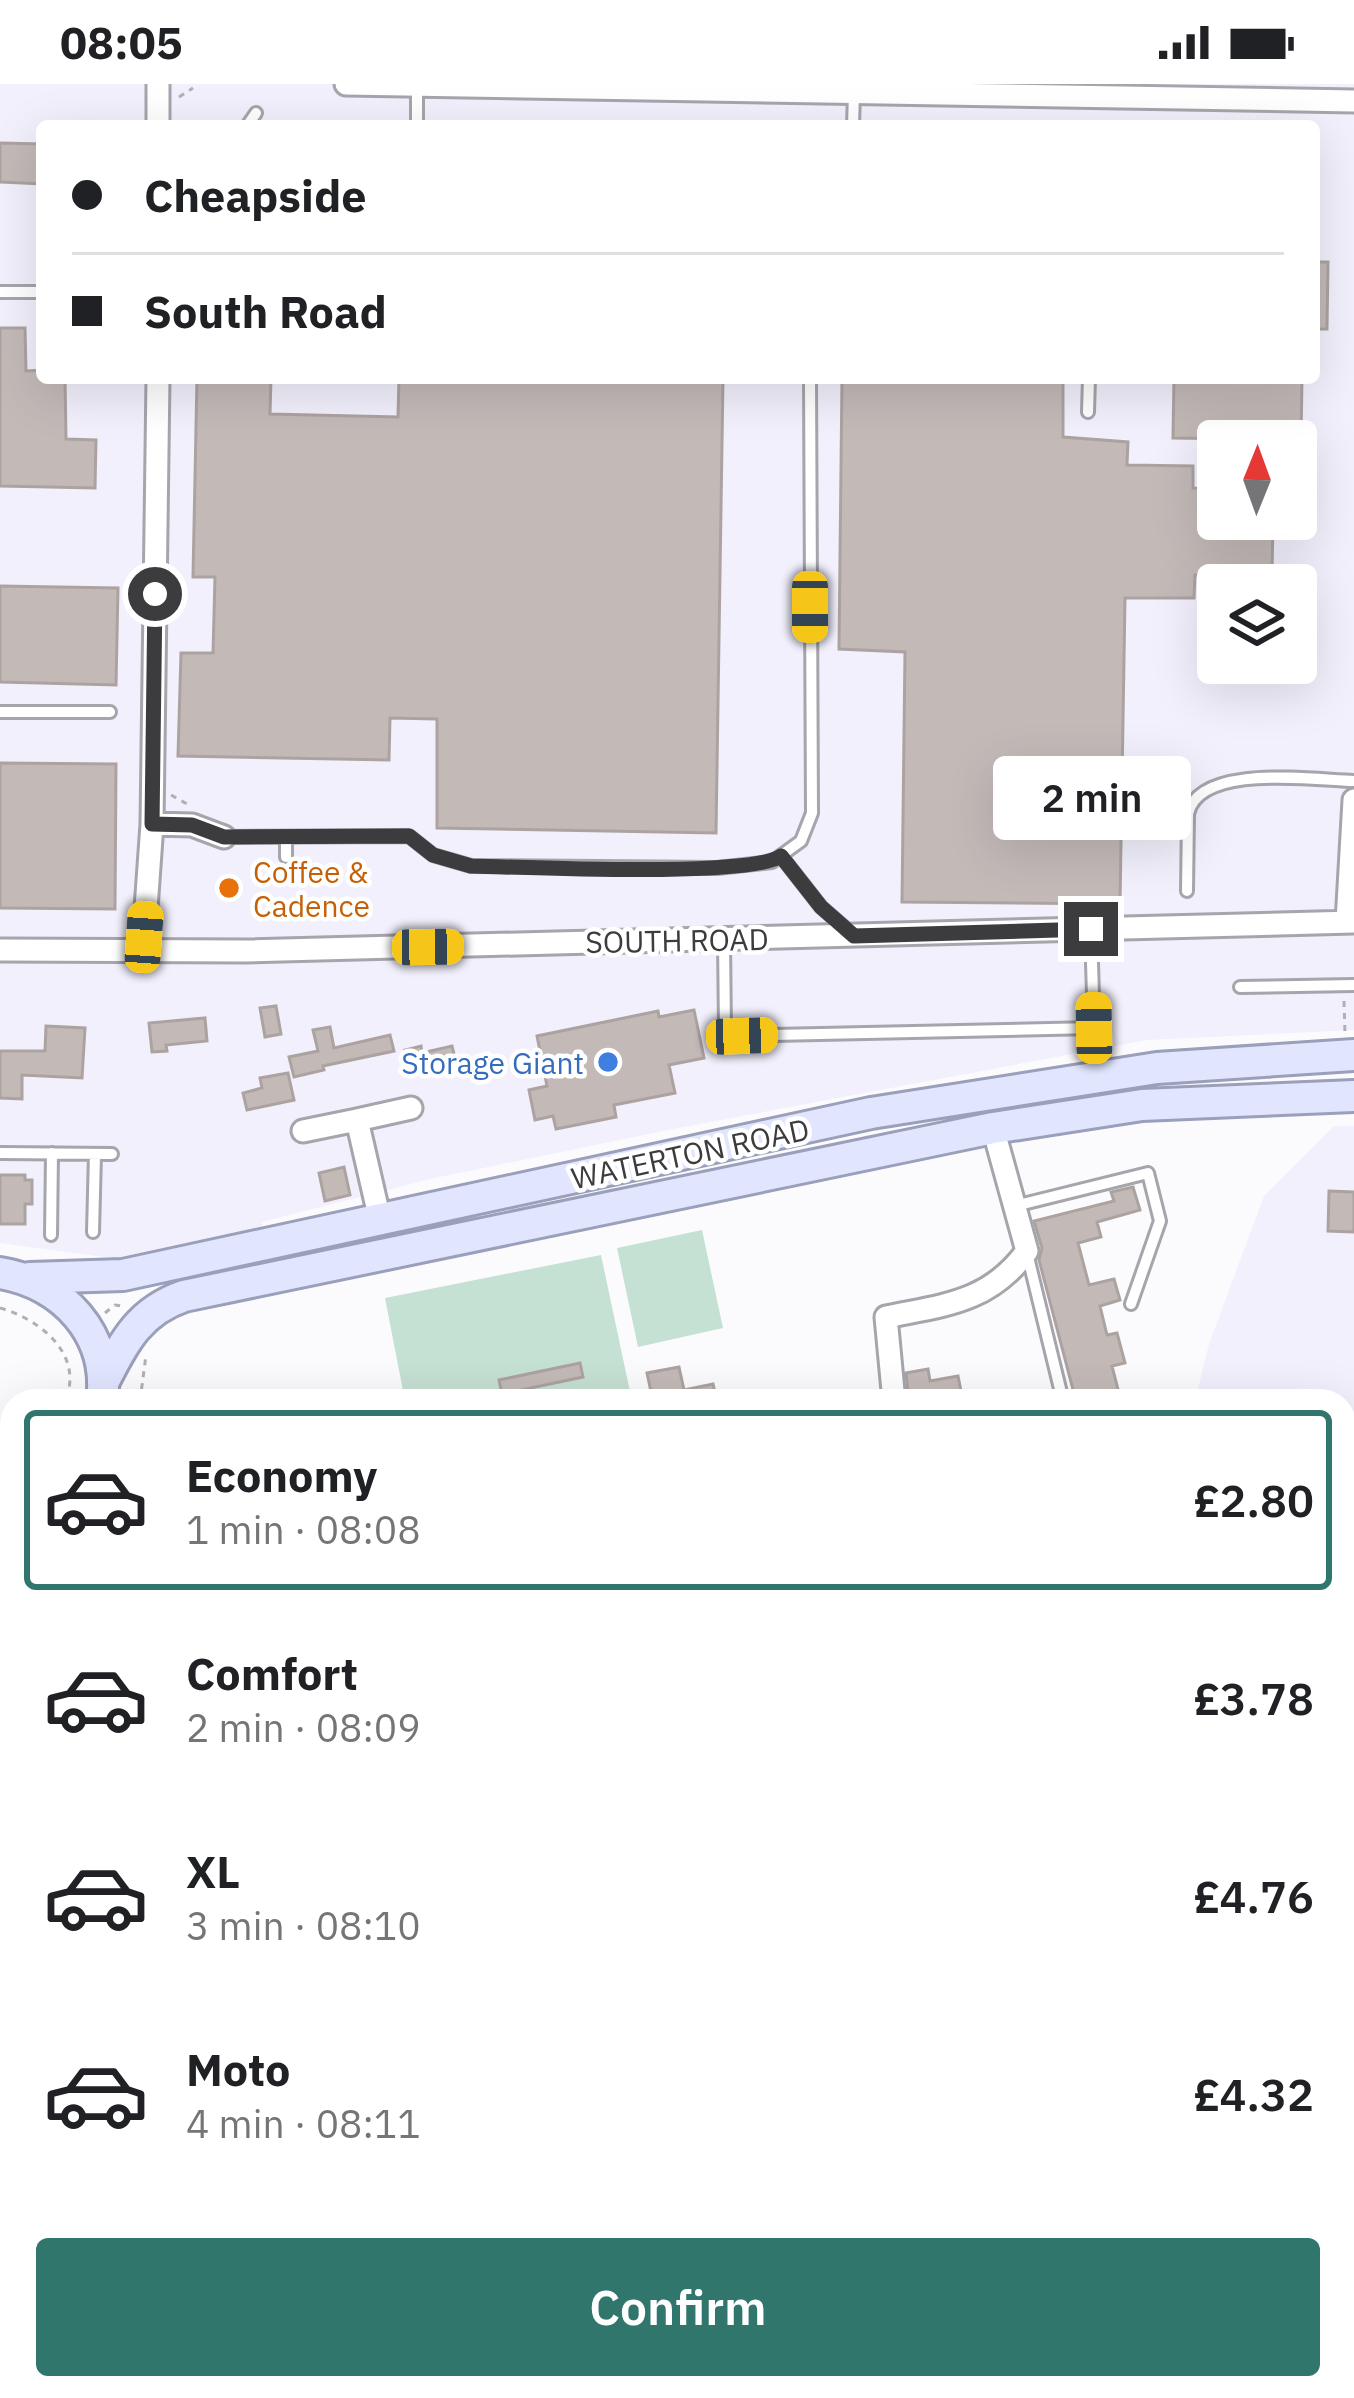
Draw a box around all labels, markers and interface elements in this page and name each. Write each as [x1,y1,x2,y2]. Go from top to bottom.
text: 08:05 [60,13,183,71]
text: Cheapside [144,166,367,224]
text: South Road [144,282,387,340]
north arrow [1197,420,1317,540]
map controls [1197,420,1317,684]
button: layers [1197,564,1317,684]
route start [128,567,182,621]
car [792,571,828,643]
callout: 2 min [992,755,1190,839]
text: 2 min [1042,772,1142,823]
place label: Coffee & Cadence [253,852,370,925]
marker: Coffee & Cadence [216,875,242,901]
car [124,900,164,974]
route end [1064,902,1118,956]
street label: SOUTH ROAD [585,919,769,961]
car [392,928,464,966]
car [1075,992,1113,1064]
car [705,1017,779,1055]
place label: Storage Giant [401,1043,584,1082]
marker: Storage Giant [595,1049,621,1075]
street label: WATERTON ROAD [568,1109,812,1197]
icon: car [42,1446,150,1554]
text: Economy [186,1446,377,1504]
text: £2.80 [1193,1471,1314,1529]
text: 1 min · 08:08 [186,1504,421,1555]
icon: car [42,1644,150,1752]
text: Comfort [186,1644,358,1702]
text: £3.78 [1193,1669,1314,1727]
text: 2 min · 08:09 [186,1702,421,1753]
icon: car [42,1842,150,1950]
text: XL [186,1842,240,1900]
text: £4.76 [1193,1867,1314,1925]
text: 3 min · 08:10 [186,1900,421,1951]
icon: car [42,2040,150,2148]
text: Moto [186,2040,290,2098]
text: £4.32 [1193,2065,1314,2123]
text: 4 min · 08:11 [186,2098,421,2149]
button: Confirm [36,2238,1320,2376]

